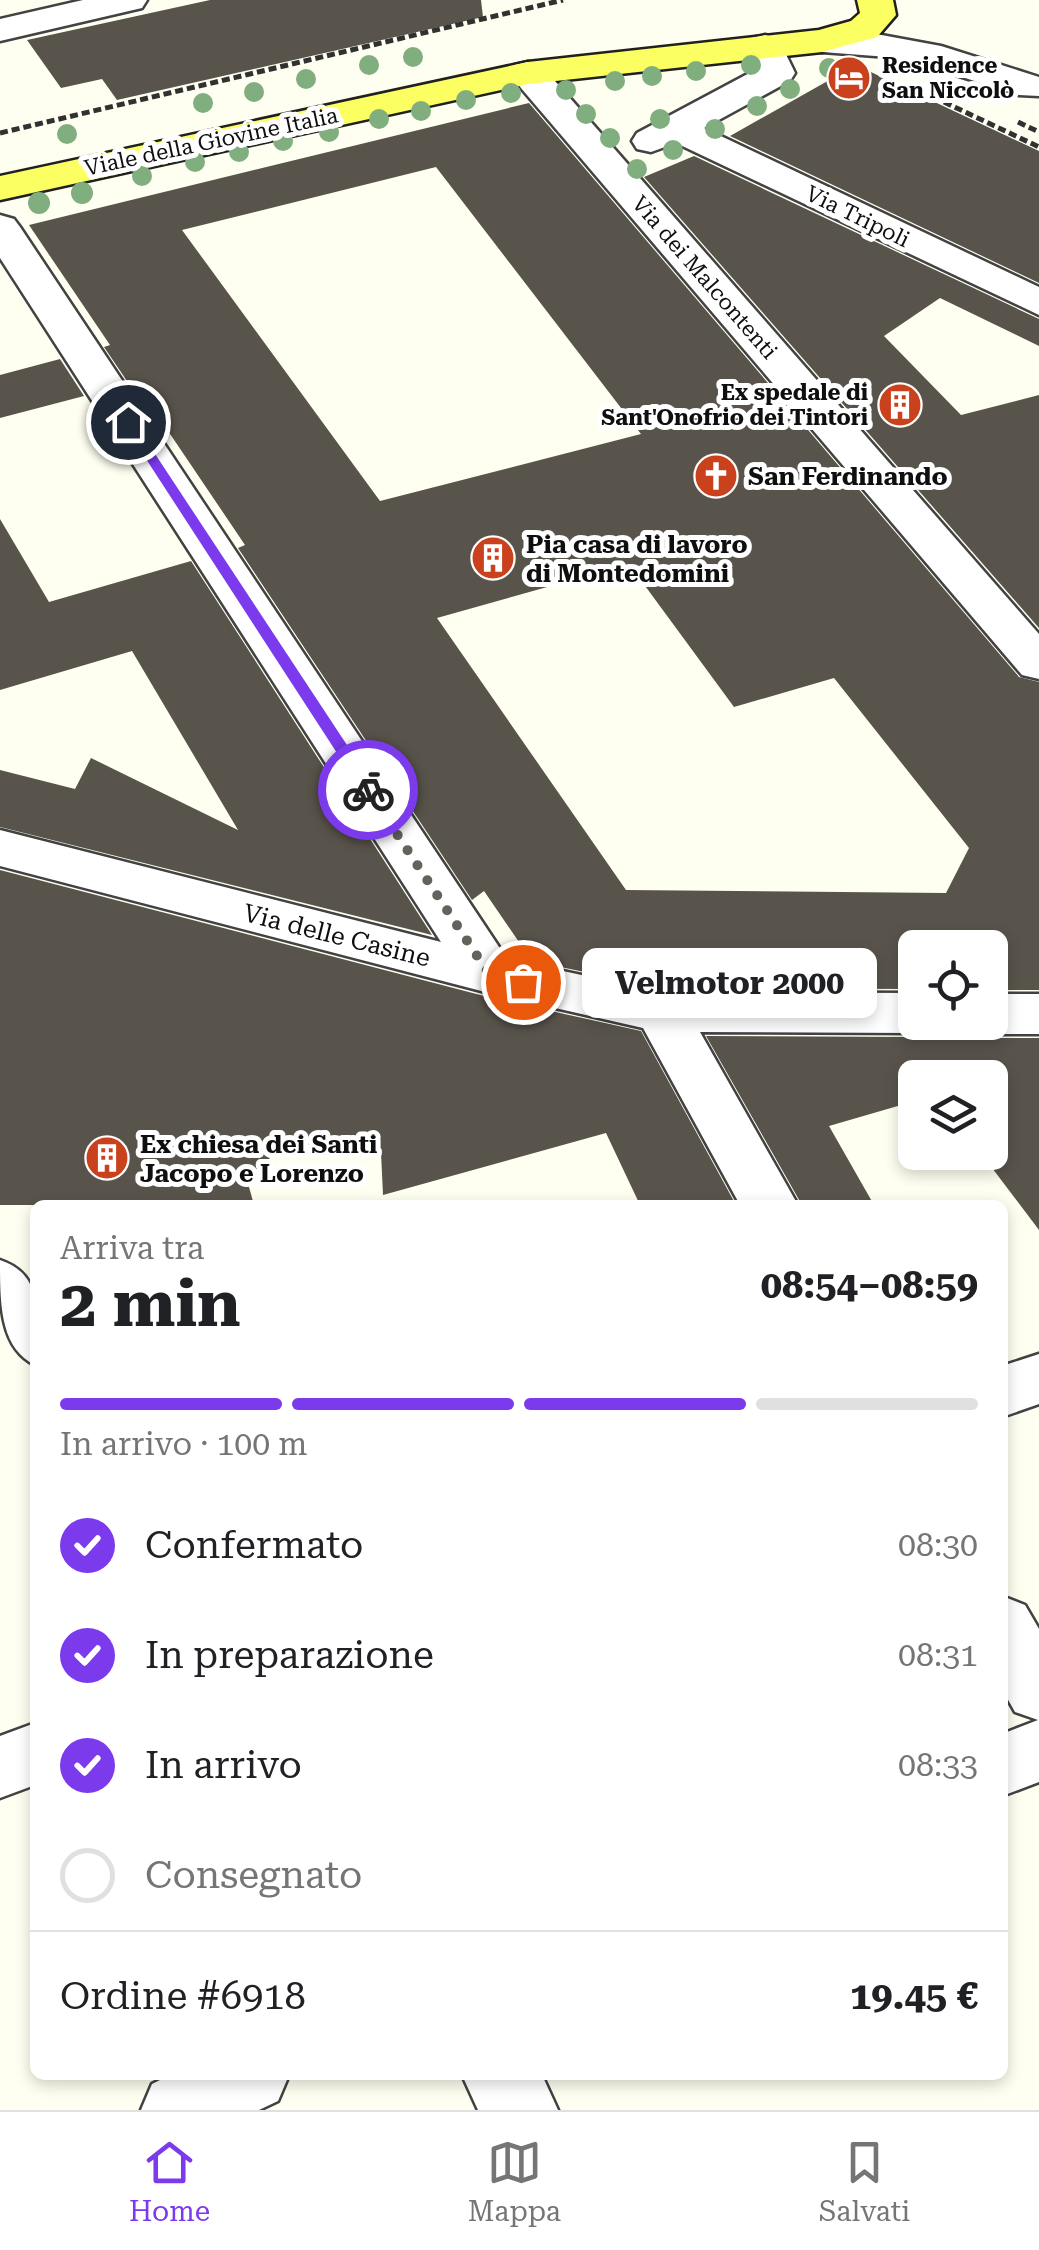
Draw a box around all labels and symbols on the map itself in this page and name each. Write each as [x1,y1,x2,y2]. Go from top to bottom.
place label: Residence San Niccolò [882,53,1014,103]
hotel icon: Residence San Niccolò [826,55,872,101]
street label: Viale della Giovine Italia [82,102,340,181]
street label: Via Tripoli [802,181,914,252]
street label: Via dei Malcontenti [627,191,782,364]
pin [86,380,171,465]
place label: Ex spedale di Sant'Onofrio dei Tintori [601,380,868,430]
building icon: Ex spedale di Sant'Onofrio dei Tintori [877,382,923,428]
church icon: San Ferdinando [693,453,739,499]
place label: San Ferdinando [748,462,948,491]
place label: Pia casa di lavoro di Montedomini [526,530,748,588]
building icon: Pia casa di lavoro di Montedomini [470,535,516,581]
courier [318,740,418,840]
street label: Via delle Casine [240,898,433,973]
pin [481,940,566,1025]
callout: Velmotor 2000 [583,947,878,1017]
place label: Ex chiesa dei Santi Jacopo e Lorenzo [140,1130,377,1188]
building icon: Ex chiesa dei Santi Jacopo e Lorenzo [84,1135,130,1181]

